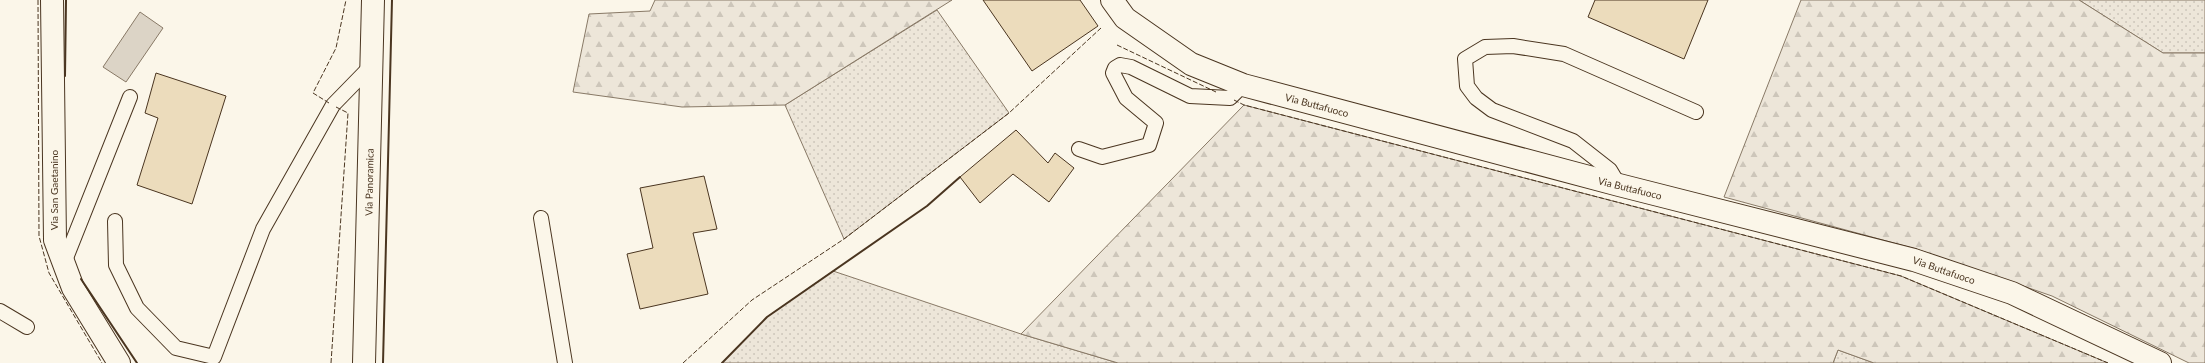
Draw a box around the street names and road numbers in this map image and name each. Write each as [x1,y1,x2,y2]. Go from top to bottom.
street label: Via Buttafuoco [1284,91,1350,119]
street label: Via Panoramica [362,148,376,216]
street label: Via San Gaetanino [48,149,60,230]
street label: Via Buttafuoco [1597,174,1664,202]
street label: Via Buttafuoco [1911,254,1977,286]

